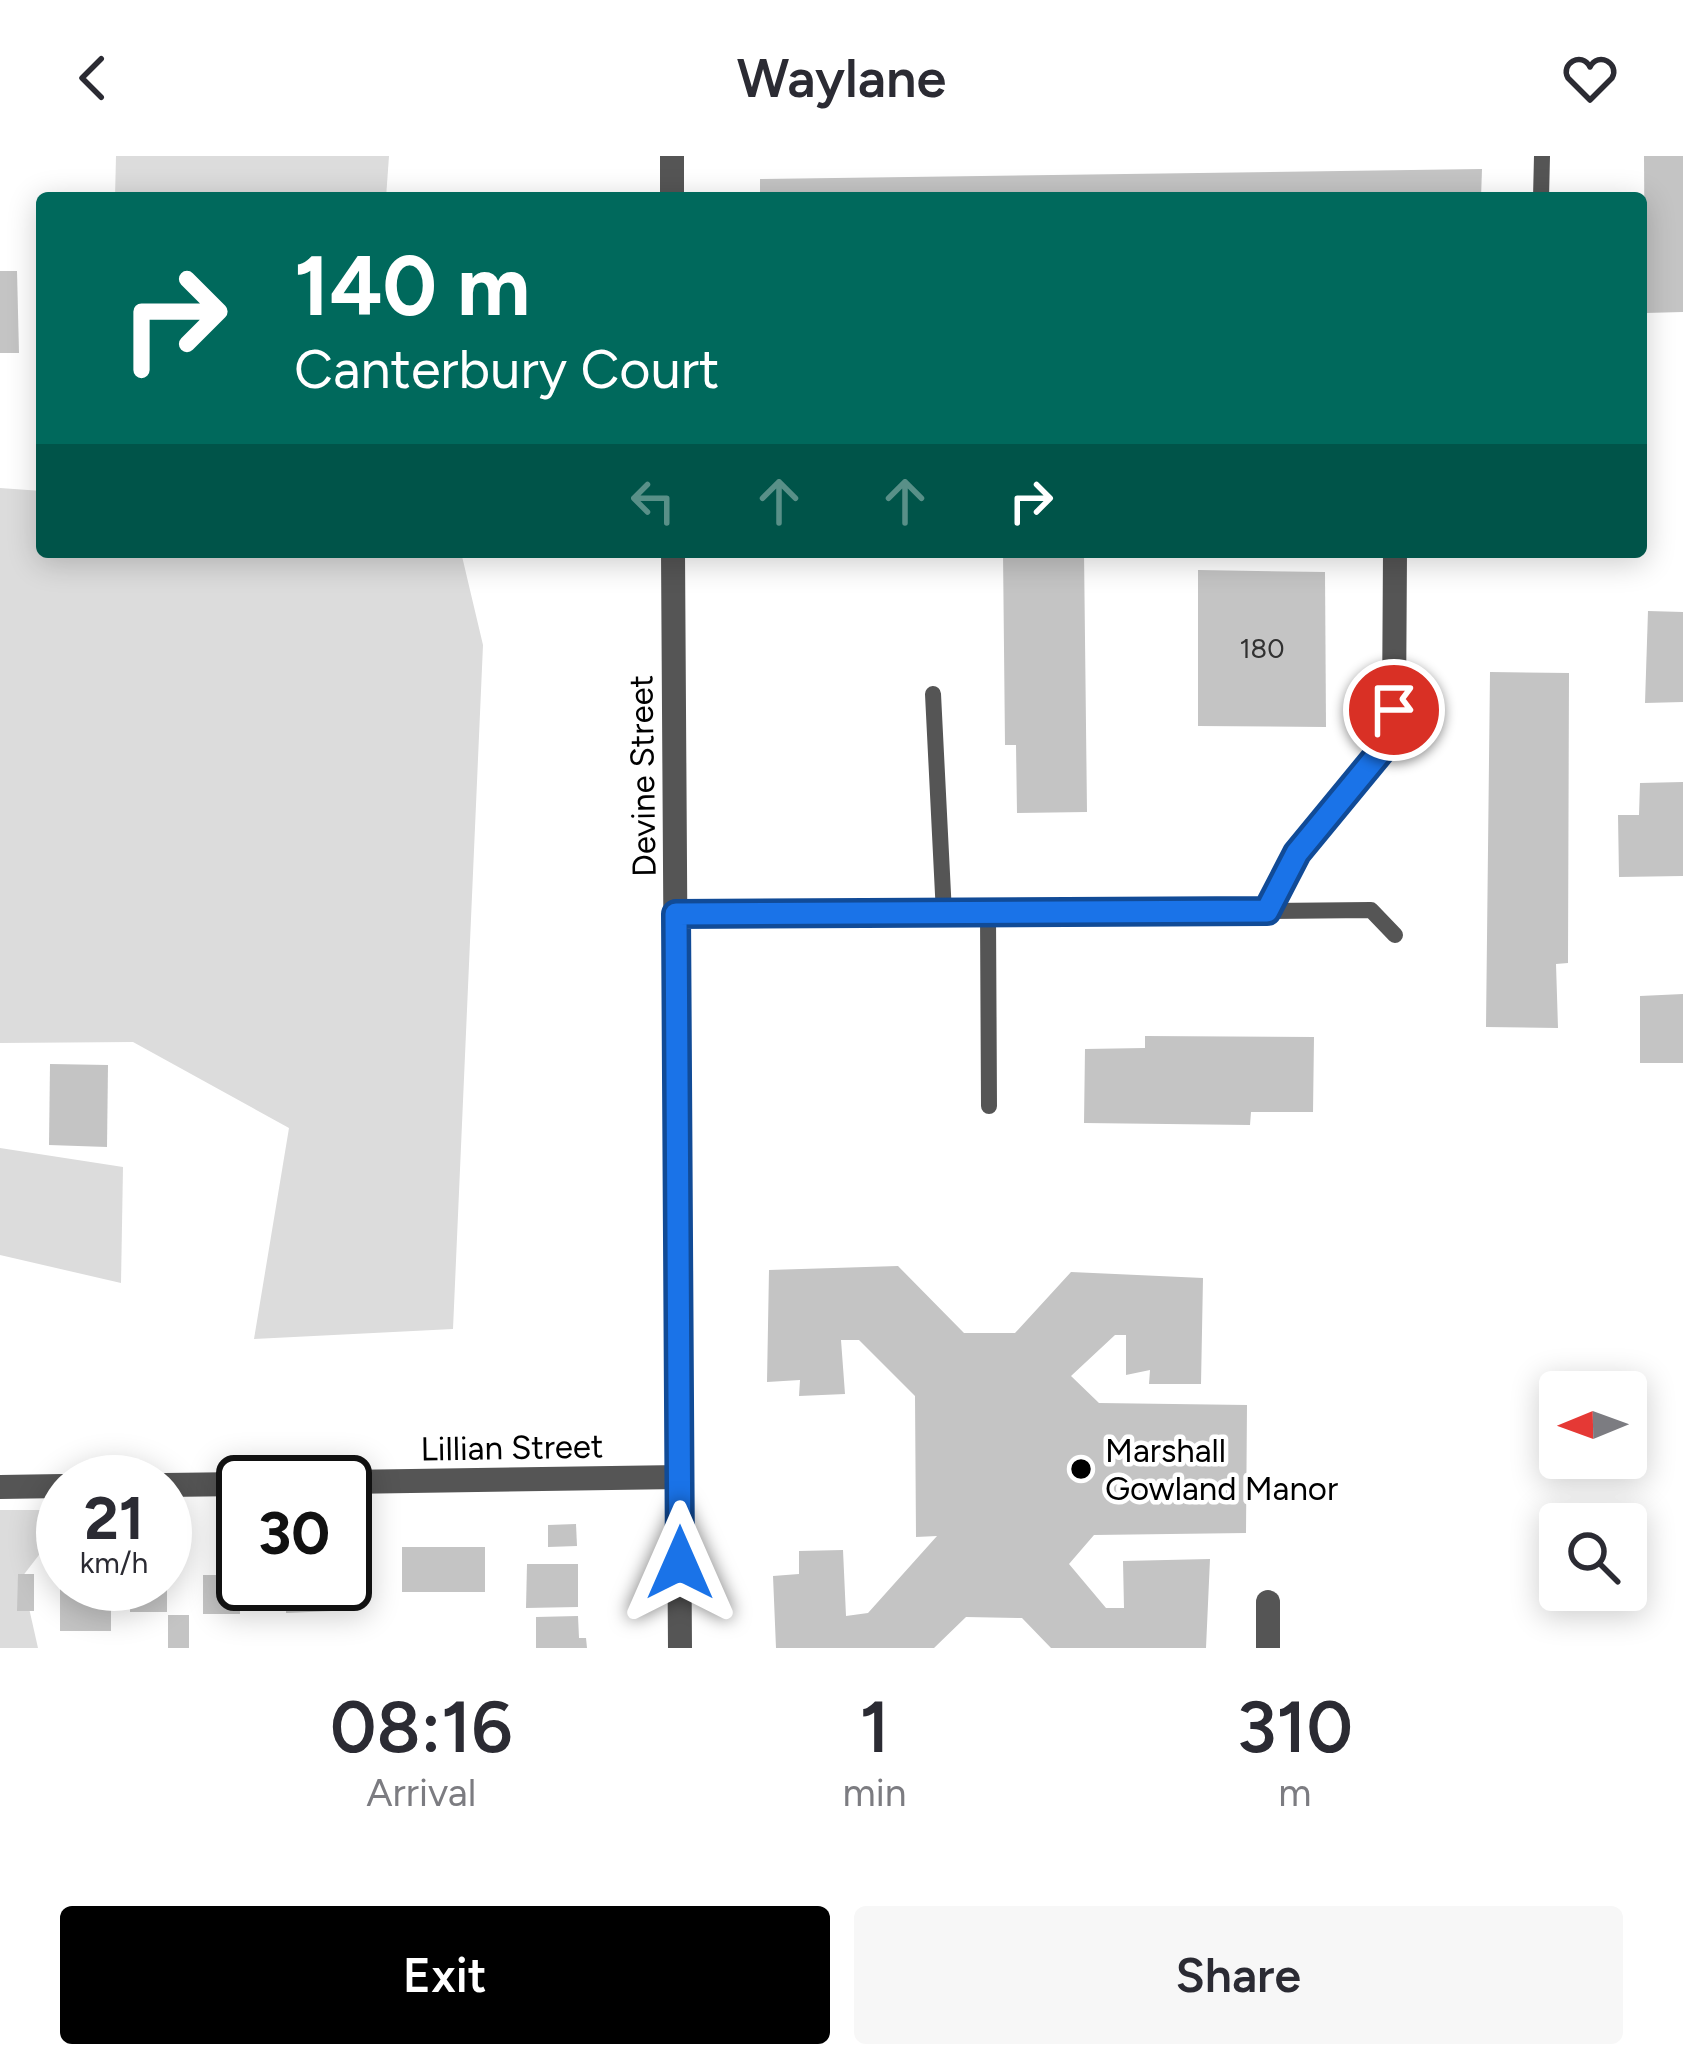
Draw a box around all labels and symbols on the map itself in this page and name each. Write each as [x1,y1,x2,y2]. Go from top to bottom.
house number: 180 [1239,632,1285,665]
pin [1343,659,1445,761]
street label: Devine Street [621,675,664,877]
north arrow [1539,1371,1647,1479]
street label: Lillian Street [420,1426,604,1469]
place label: Marshall Gowland Manor [1105,1431,1338,1508]
speed limit sign: 30 [216,1455,372,1611]
marker: Marshall Gowland Manor [1068,1456,1094,1482]
position arrow [617,1500,743,1626]

